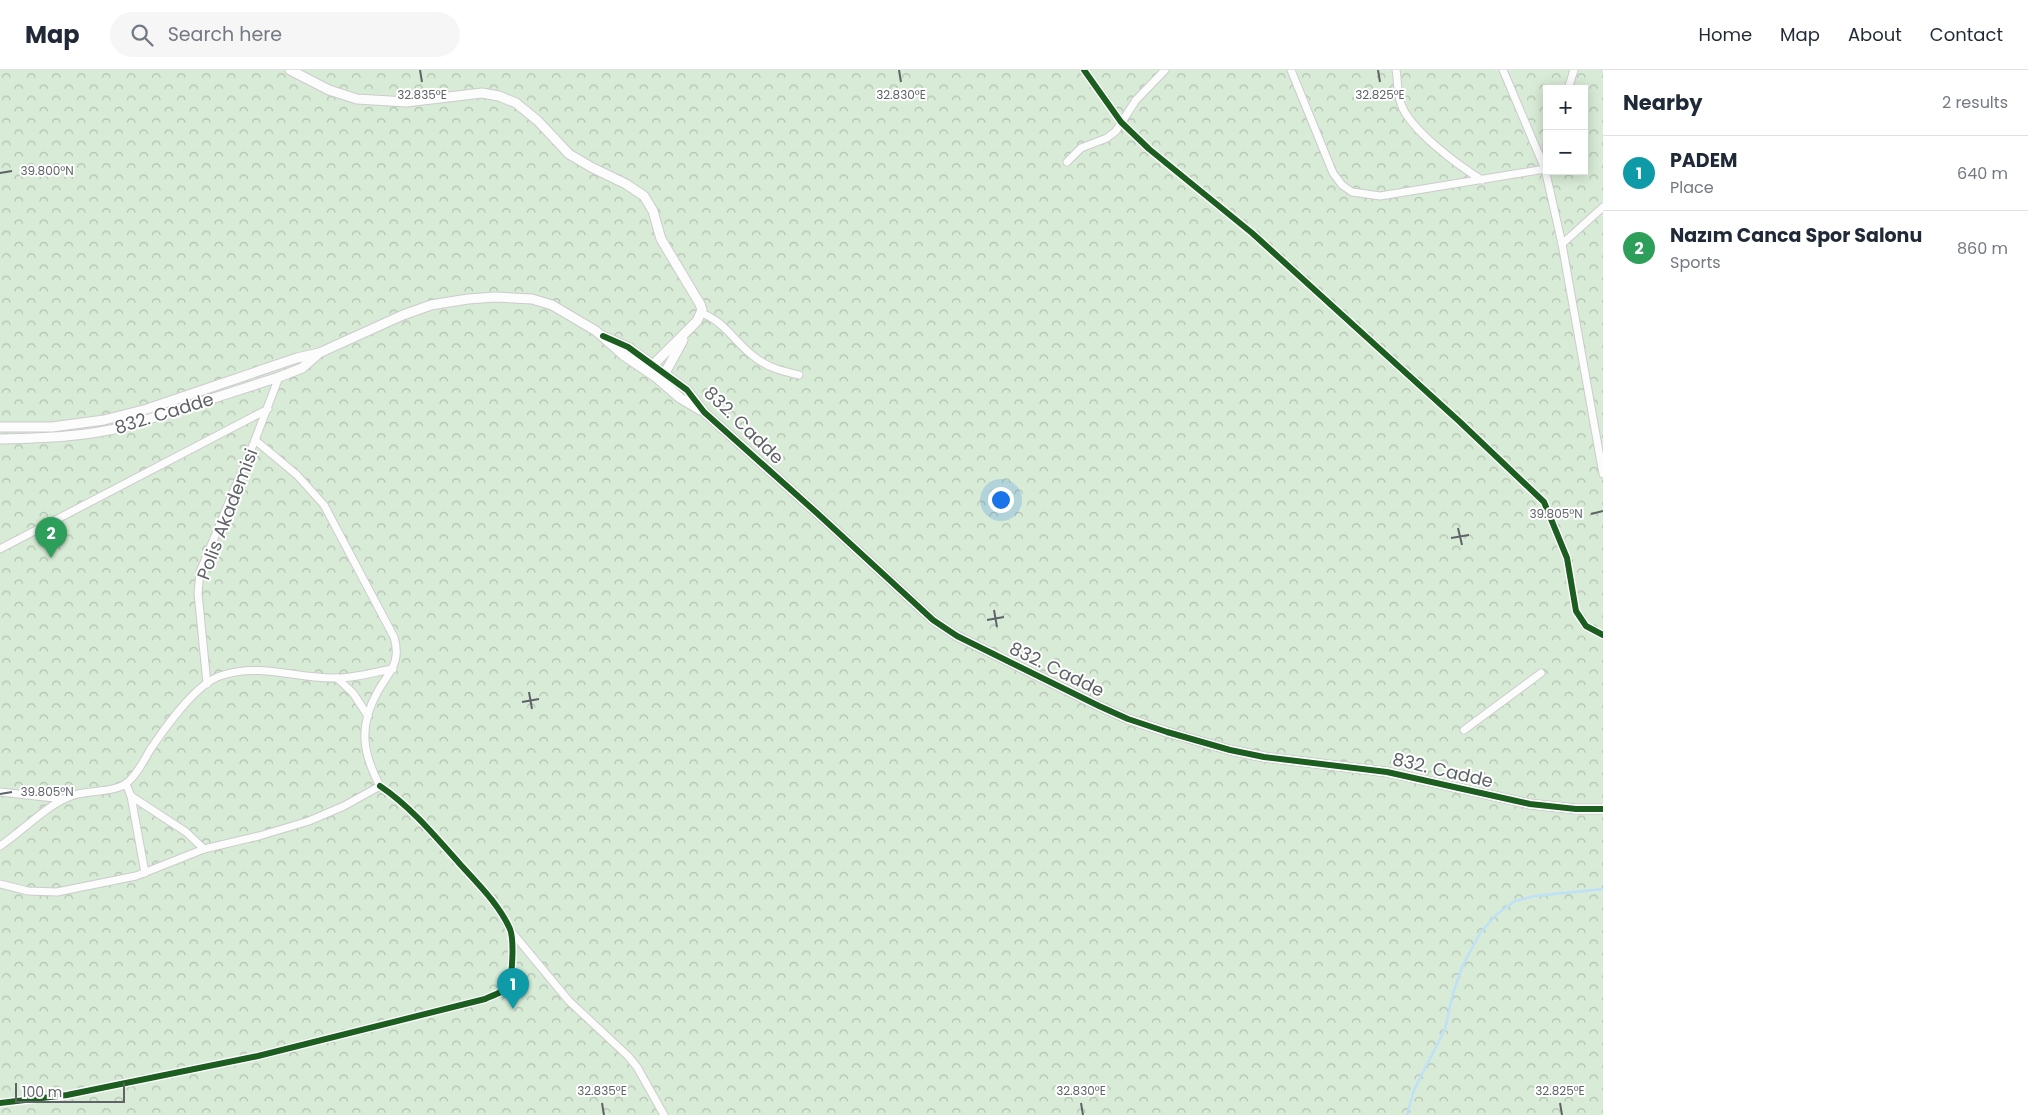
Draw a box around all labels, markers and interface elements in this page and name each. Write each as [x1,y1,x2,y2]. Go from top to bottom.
search box [110,12,460,57]
text: Map [25,18,80,51]
icon: search [128,21,156,49]
text: Search here [168,21,282,48]
text: Home [1698,22,1752,47]
text: Map [1780,22,1820,47]
text: About [1848,22,1902,47]
text: Contact [1930,22,2003,47]
map controls [1543,85,1588,175]
button: + [1543,85,1588,130]
text: 32.835°E [397,86,447,103]
text: 32.830°E [876,86,926,103]
text: 32.825°E [1355,86,1405,103]
text: Nearby [1623,88,1703,117]
text: 2 results [1942,91,2008,114]
button: − [1543,130,1588,175]
text: PADEM [1670,147,1737,174]
text: 39.800°N [20,162,74,179]
text: 1 [1636,162,1642,185]
text: 640 m [1957,162,2008,185]
text: Place [1670,176,1714,199]
text: Nazım Canca Spor Salonu [1670,222,1922,249]
text: 2 [1634,237,1644,260]
text: 860 m [1957,237,2008,260]
text: Sports [1670,251,1721,274]
street label: 832. Cadde [698,380,790,470]
street label: 832. Cadde [111,386,217,440]
street label: Polis Akademisi [190,445,264,583]
your location [988,487,1014,513]
text: 39.805°N [1529,505,1583,522]
pin: 2 [35,517,67,558]
street label: 832. Cadde [1005,635,1109,703]
street label: 832. Cadde [1390,746,1496,794]
text: 39.805°N [20,783,74,800]
pin: 1 [497,968,529,1009]
scale bar [15,1080,125,1103]
text: 100 m [22,1082,62,1102]
text: 32.835°E [577,1082,627,1099]
text: 32.830°E [1056,1082,1106,1099]
text: 32.825°E [1535,1082,1585,1099]

